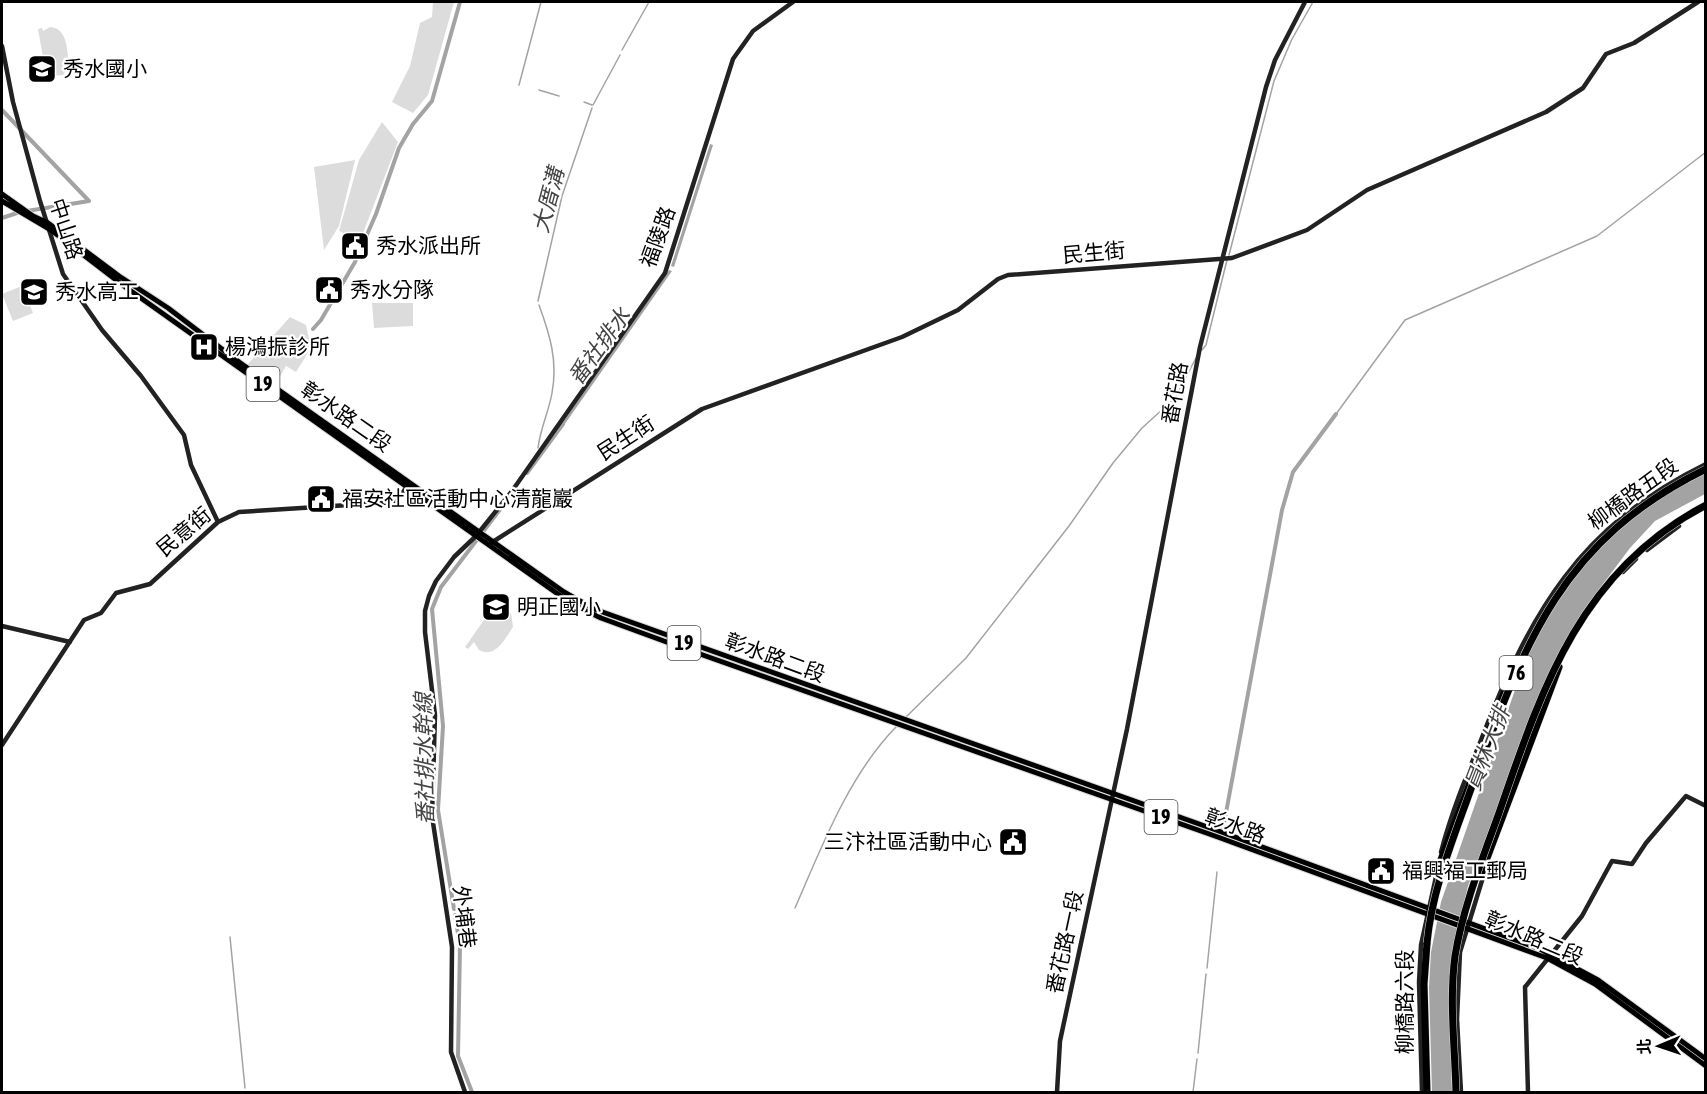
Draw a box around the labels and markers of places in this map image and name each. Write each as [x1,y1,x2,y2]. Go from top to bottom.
school or university icon: 秀水國小 [26,53,58,85]
place label: 秀水國小 [63,56,147,80]
public building icon: 秀水派出所 [339,230,371,262]
place label: 秀水派出所 [376,233,481,257]
public building icon: 秀水分隊 [313,274,345,306]
school or university icon: 秀水高工 [18,276,50,308]
place label: 秀水分隊 [350,277,434,301]
place label: 秀水高工 [55,279,139,303]
hospital icon: 楊鴻振診所 [188,331,220,363]
place label: 楊鴻振診所 [225,334,330,358]
public building icon: 福安社區活動中心清龍巖 [305,483,337,515]
place label: 福安社區活動中心清龍巖 [342,486,573,510]
school or university icon: 明正國小 [480,591,512,623]
place label: 明正國小 [517,594,601,618]
public building icon: 三汴社區活動中心 [997,826,1029,858]
place label: 三汴社區活動中心 [824,829,992,853]
public building icon: 福興福工郵局 [1365,855,1397,887]
place label: 福興福工郵局 [1402,858,1528,882]

